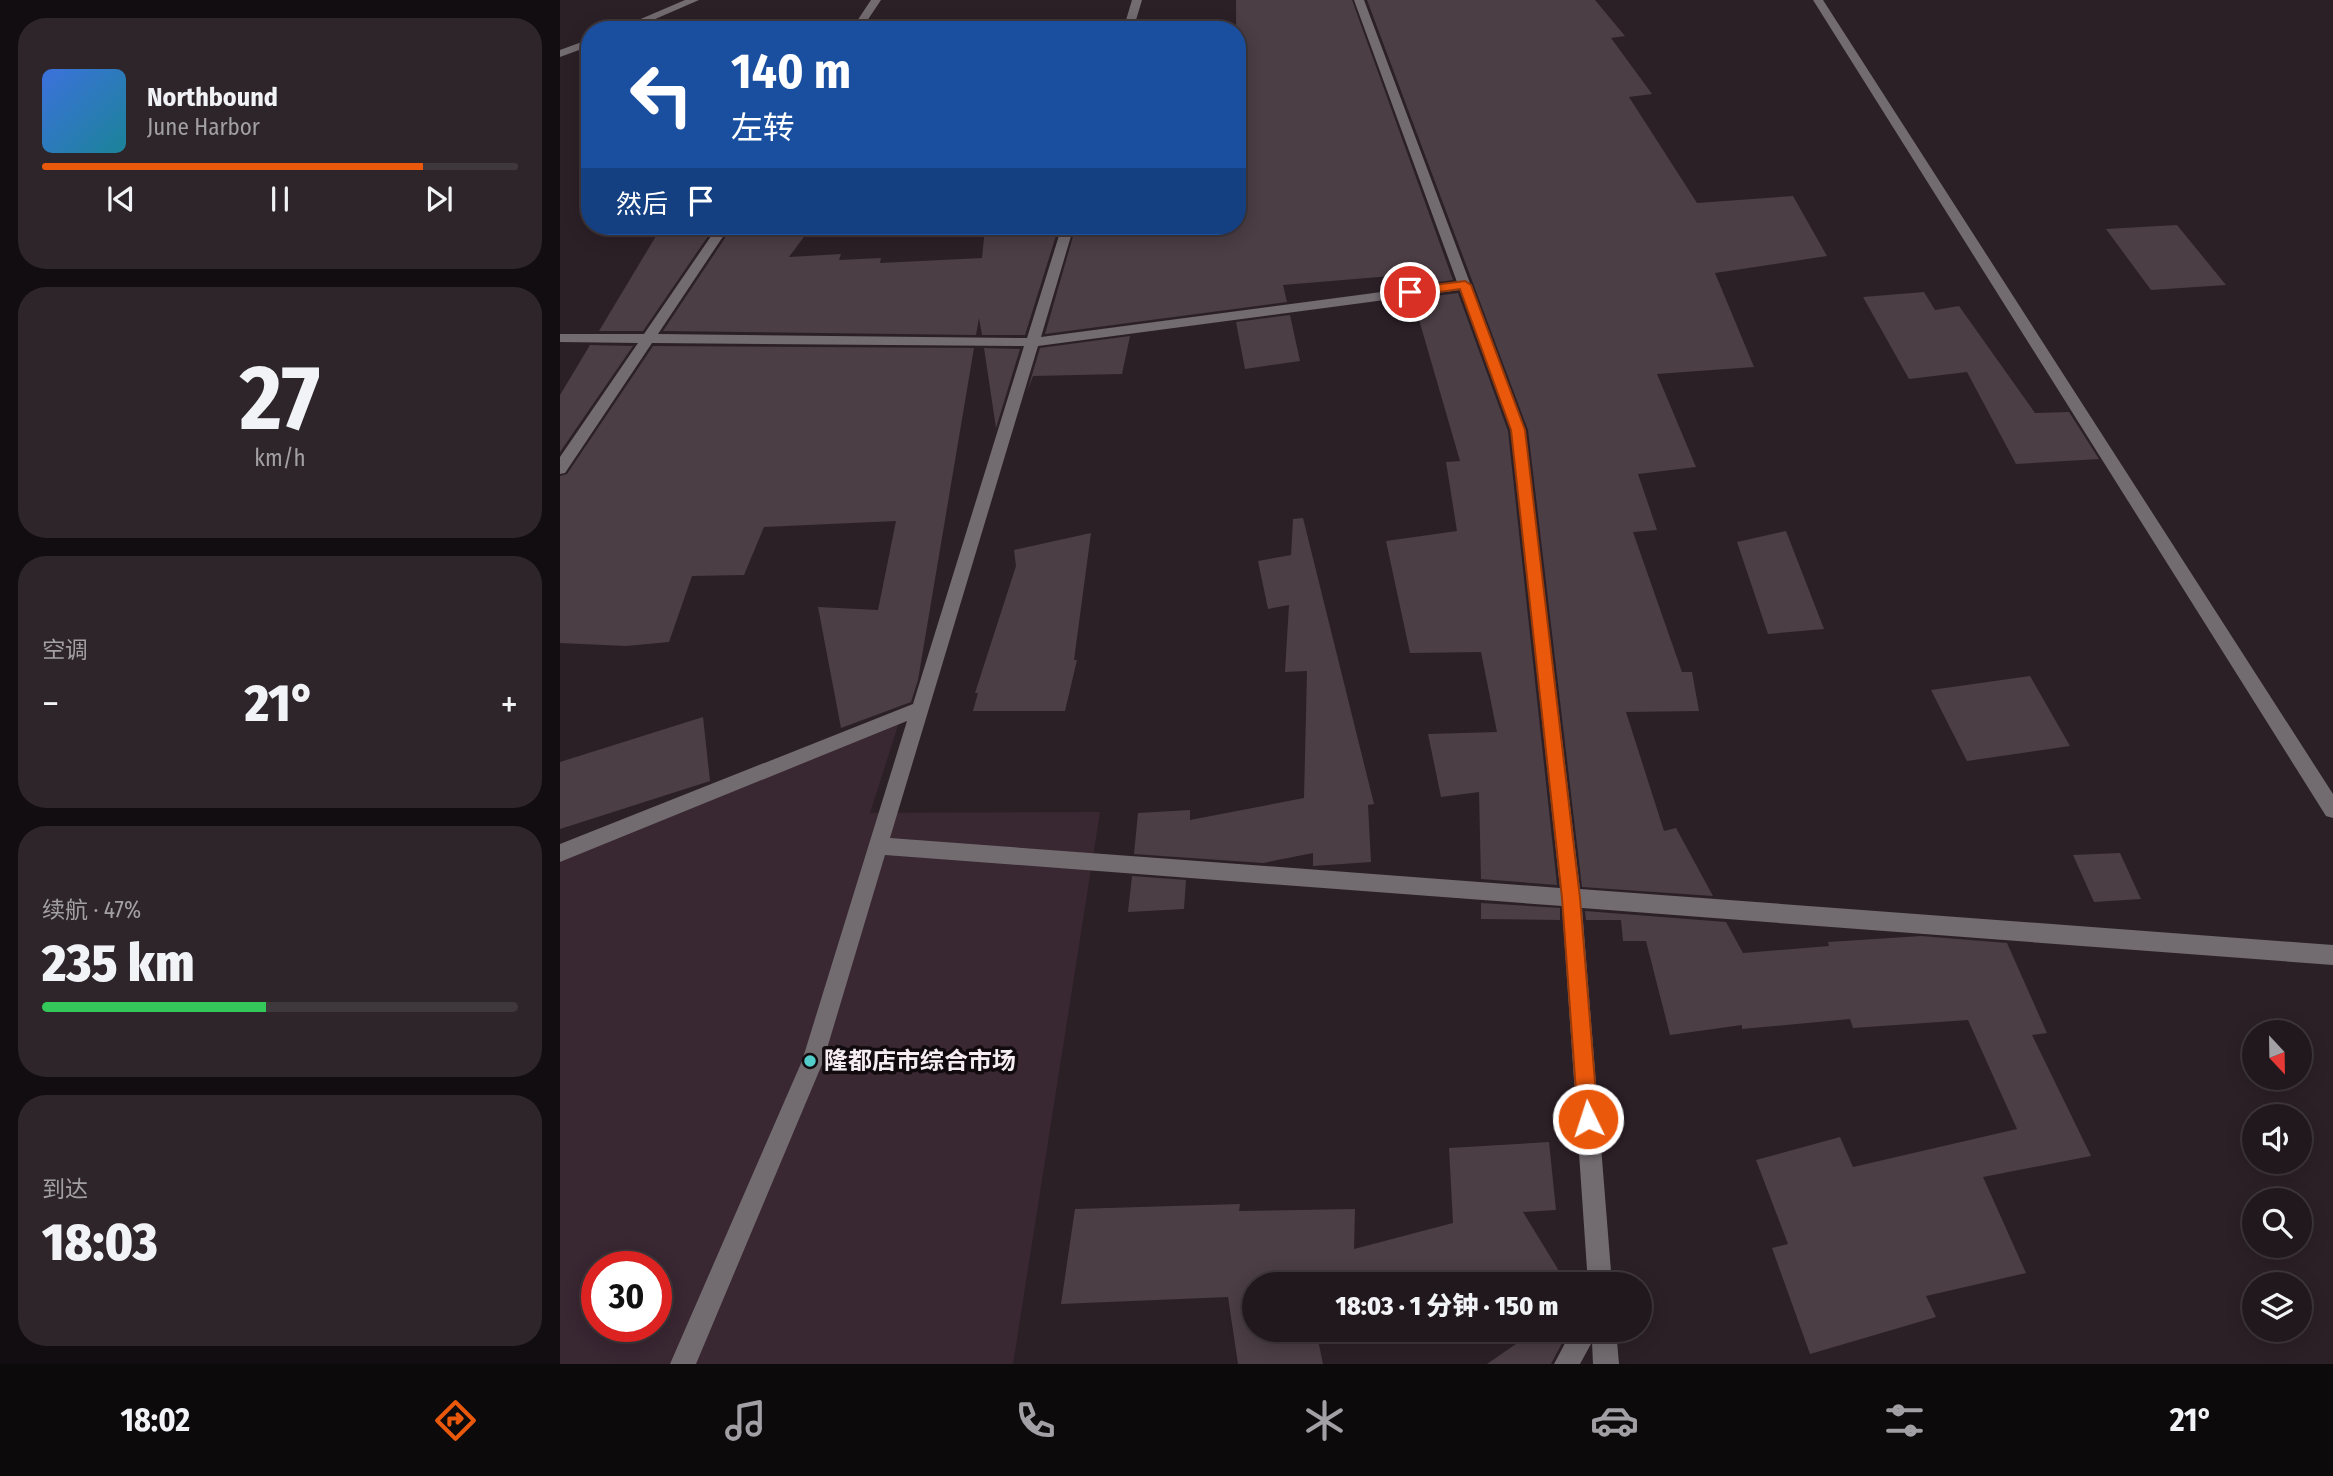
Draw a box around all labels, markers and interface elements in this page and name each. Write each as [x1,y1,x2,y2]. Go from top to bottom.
text: 140 m [731,42,851,101]
icon: left [616,49,707,140]
text: Northbound [147,82,278,113]
text: 左转 [731,109,795,147]
text: June Harbor [147,113,260,141]
icon: previous [102,180,140,218]
icon: pause [261,180,299,218]
icon: next [420,180,458,218]
icon: arrive [682,182,720,220]
text: 然后 [616,189,668,220]
pin [1380,262,1440,322]
icon: arrive [1391,273,1429,311]
text: 27 [240,344,320,453]
text: km/h [254,444,306,472]
text: 空调 [42,636,88,664]
text: 21° [245,672,315,735]
text: − [42,681,59,727]
text: + [501,681,518,727]
text: 续航 · 47% [42,896,141,924]
text: 235 km [42,932,195,995]
north arrow [2242,1020,2312,1090]
map controls [2242,1020,2312,1342]
place label: 隆都店市综合市场 [824,1047,1016,1075]
marker: 隆都店市综合市场 [802,1053,818,1069]
position arrow [1551,1082,1625,1156]
button: sound [2242,1104,2312,1174]
text: 到达 [42,1175,88,1203]
button: search [2242,1188,2312,1258]
text: 18:03 [42,1211,158,1274]
speed limit sign: 30 [581,1251,672,1342]
button: layers [2242,1272,2312,1342]
text: 18:03 · 1 分钟 · 150 m [1336,1291,1558,1322]
icon: directions [431,1396,480,1445]
icon: music [721,1396,770,1445]
icon: phone [1011,1396,1060,1445]
icon: climate [1300,1396,1349,1445]
icon: car [1590,1396,1639,1445]
icon: filters [1880,1396,1929,1445]
text: 18:02 [120,1401,190,1439]
text: 21° [2170,1401,2213,1439]

